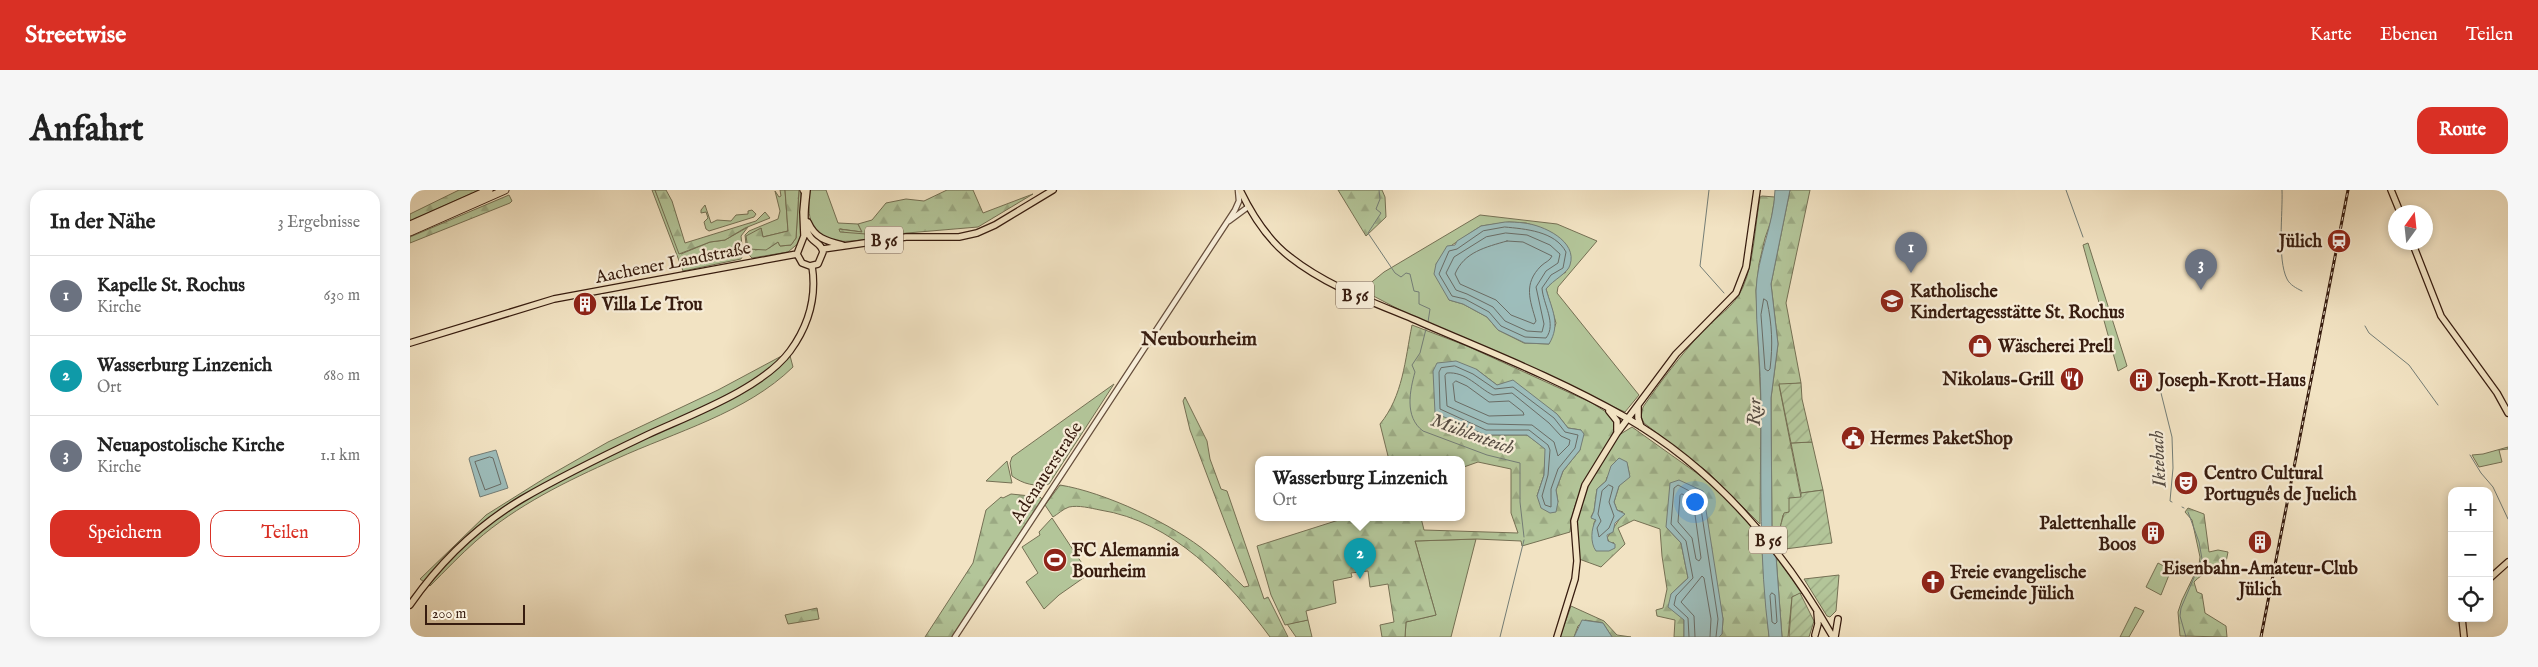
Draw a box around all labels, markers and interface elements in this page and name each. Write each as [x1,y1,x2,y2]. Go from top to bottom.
text: Streetwise [25,20,126,51]
text: Karte [2310,24,2352,47]
text: Ebenen [2380,24,2438,47]
text: Teilen [2466,24,2513,47]
button: Route [2417,107,2508,154]
text: Anfahrt [30,108,144,153]
north arrow [2388,205,2433,250]
text: In der Nähe [50,209,156,236]
text: 3 Ergebnisse [278,213,360,233]
road number: B 56 [865,226,903,254]
station icon: Jülich [2326,228,2352,254]
place label: Jülich [2277,231,2322,254]
pin: 1 [1895,232,1927,273]
street label: Aachener Landstraße [593,237,753,290]
pin: 3 [2185,249,2217,290]
text: Kapelle St. Rochus [97,274,245,298]
place label: Katholische Kindertagesstätte St. Rochus [1910,281,2125,325]
road number: B 56 [1336,282,1374,308]
text: 1 [63,286,69,306]
text: 630 m [324,286,360,306]
school or university icon: Katholische Kindertagesstätte St. Rochus [1879,288,1905,314]
building icon: Villa Le Trou [572,291,598,317]
place label: Villa Le Trou [601,294,703,317]
text: Kirche [97,298,141,318]
district label: Neubourheim [1140,327,1258,352]
shop icon: Wäscherei Prell [1967,333,1993,359]
place label: Wäscherei Prell [1997,336,2115,359]
text: Wasserburg Linzenich [97,354,272,378]
text: 2 [62,366,70,386]
text: 680 m [323,366,360,386]
restaurant icon: Nikolaus-Grill [2059,366,2085,392]
building icon: Joseph-Krott-Haus [2128,367,2154,393]
place label: Nikolaus-Grill [1941,369,2055,392]
place label: Joseph-Krott-Haus [2156,370,2306,393]
text: Ort [97,378,122,398]
water label: Rur [1743,396,1767,426]
water label: Mühlenteich [1427,409,1517,461]
street label: Adenauerstraße [1005,418,1089,529]
public building icon: Hermes PaketShop [1840,425,1866,451]
place label: Hermes PaketShop [1870,428,2013,451]
water label: Iktebach [2146,430,2173,489]
text: Neuapostolische Kirche [97,434,284,458]
text: 3 [63,446,69,466]
text: 1.1 km [320,446,360,466]
popup [1255,456,1465,521]
text: Kirche [97,458,141,478]
place label: Centro Cultural Português de Juelich [2204,463,2357,507]
text: Wasserburg Linzenich [1272,467,1448,491]
theatre icon: Centro Cultural Português de Juelich [2173,470,2199,496]
map controls [2448,487,2493,622]
button: + [2448,487,2493,532]
your location [1682,489,1708,515]
text: Ort [1272,491,1297,511]
button: Speichern [50,510,200,557]
button: Teilen [210,510,360,557]
place label: Palettenhalle Boos [2039,513,2137,557]
building icon: Palettenhalle Boos [2140,520,2166,546]
road number: B 56 [1749,526,1787,554]
building icon: Eisenbahn-Amateur-Club Jülich [2247,529,2273,555]
button: − [2448,532,2493,577]
pin: 2 [1344,538,1376,579]
place label: FC Alemannia Bourheim [1072,540,1180,584]
sports icon: FC Alemannia Bourheim [1042,547,1068,573]
place label: Eisenbahn-Amateur-Club Jülich [2162,558,2358,602]
place label: Freie evangelische Gemeinde Jülich [1950,562,2087,606]
church icon: Freie evangelische Gemeinde Jülich [1920,569,1946,595]
button: locate [2448,577,2493,622]
scale bar [425,602,525,625]
text: 200 m [432,605,466,623]

